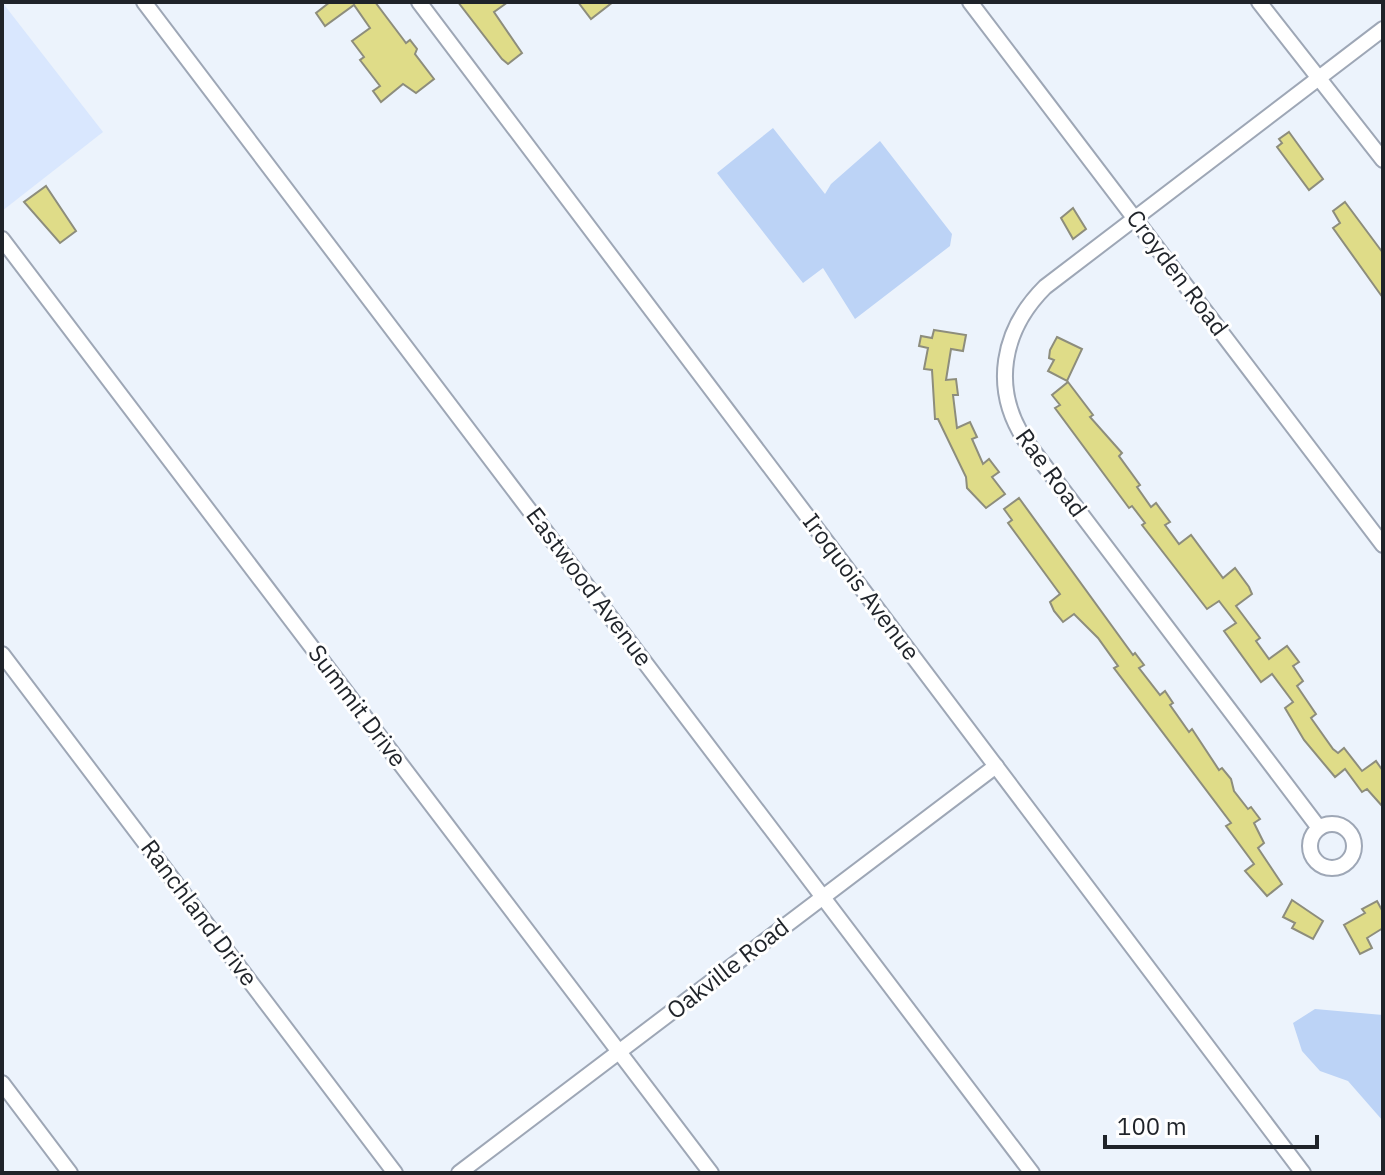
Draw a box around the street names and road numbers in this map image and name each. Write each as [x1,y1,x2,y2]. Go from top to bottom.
street label: Croyden Road [1120,203,1236,342]
street label: Rae Road [1009,422,1095,523]
street label: Eastwood Avenue [519,500,660,673]
street label: Iroquois Avenue [796,506,928,666]
street label: Summit Drive [301,638,414,773]
street label: Ranchland Drive [134,833,265,992]
street label: Oakville Road [660,910,795,1026]

